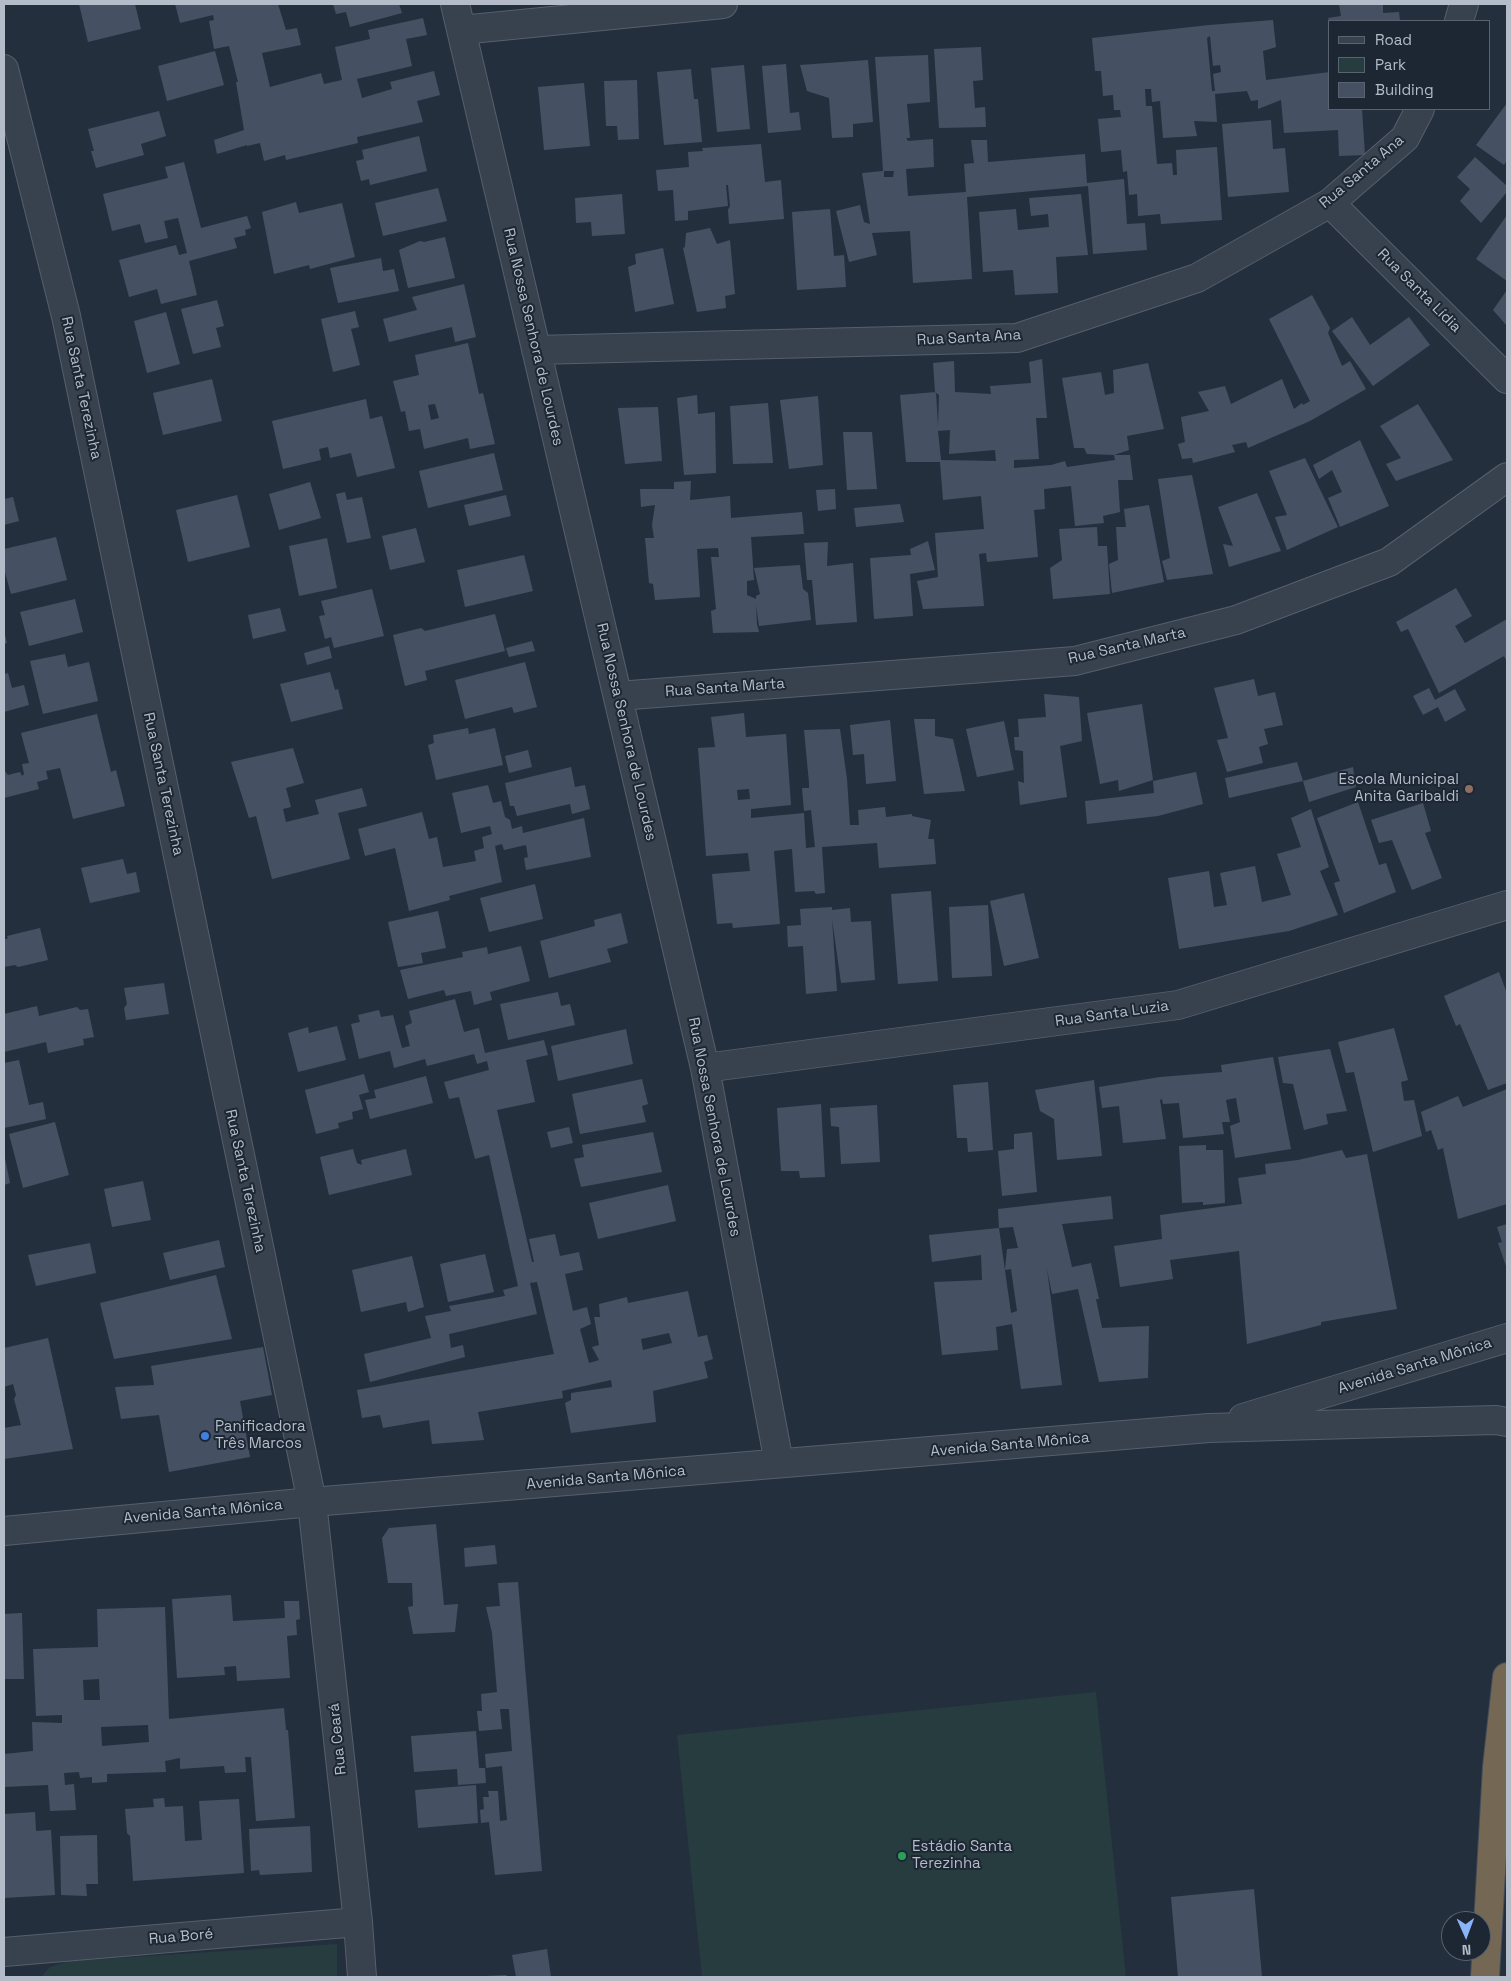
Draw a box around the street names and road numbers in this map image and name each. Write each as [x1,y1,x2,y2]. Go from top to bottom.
street label: Rua Santa Ana [1316,132,1408,212]
street label: Rua Nossa Senhora de Lourdes [499,226,567,448]
street label: Rua Santa Lídia [1373,245,1465,337]
street label: Rua Santa Terezinha [57,315,105,461]
street label: Rua Santa Ana [916,326,1022,350]
street label: Rua Nossa Senhora de Lourdes [592,621,660,843]
street label: Rua Santa Marta [1067,624,1187,668]
street label: Rua Santa Marta [665,675,785,701]
street label: Rua Santa Terezinha [139,711,187,857]
street label: Rua Santa Luzia [1054,997,1170,1031]
street label: Rua Nossa Senhora de Lourdes [684,1016,744,1238]
street label: Rua Santa Terezinha [221,1108,269,1254]
street label: Avenida Santa Mônica [1336,1334,1494,1398]
street label: Avenida Santa Mônica [930,1429,1090,1461]
street label: Avenida Santa Mônica [526,1462,686,1494]
street label: Avenida Santa Mônica [123,1496,283,1528]
street label: Rua Ceará [325,1702,351,1776]
street label: Rua Boré [148,1925,214,1949]

